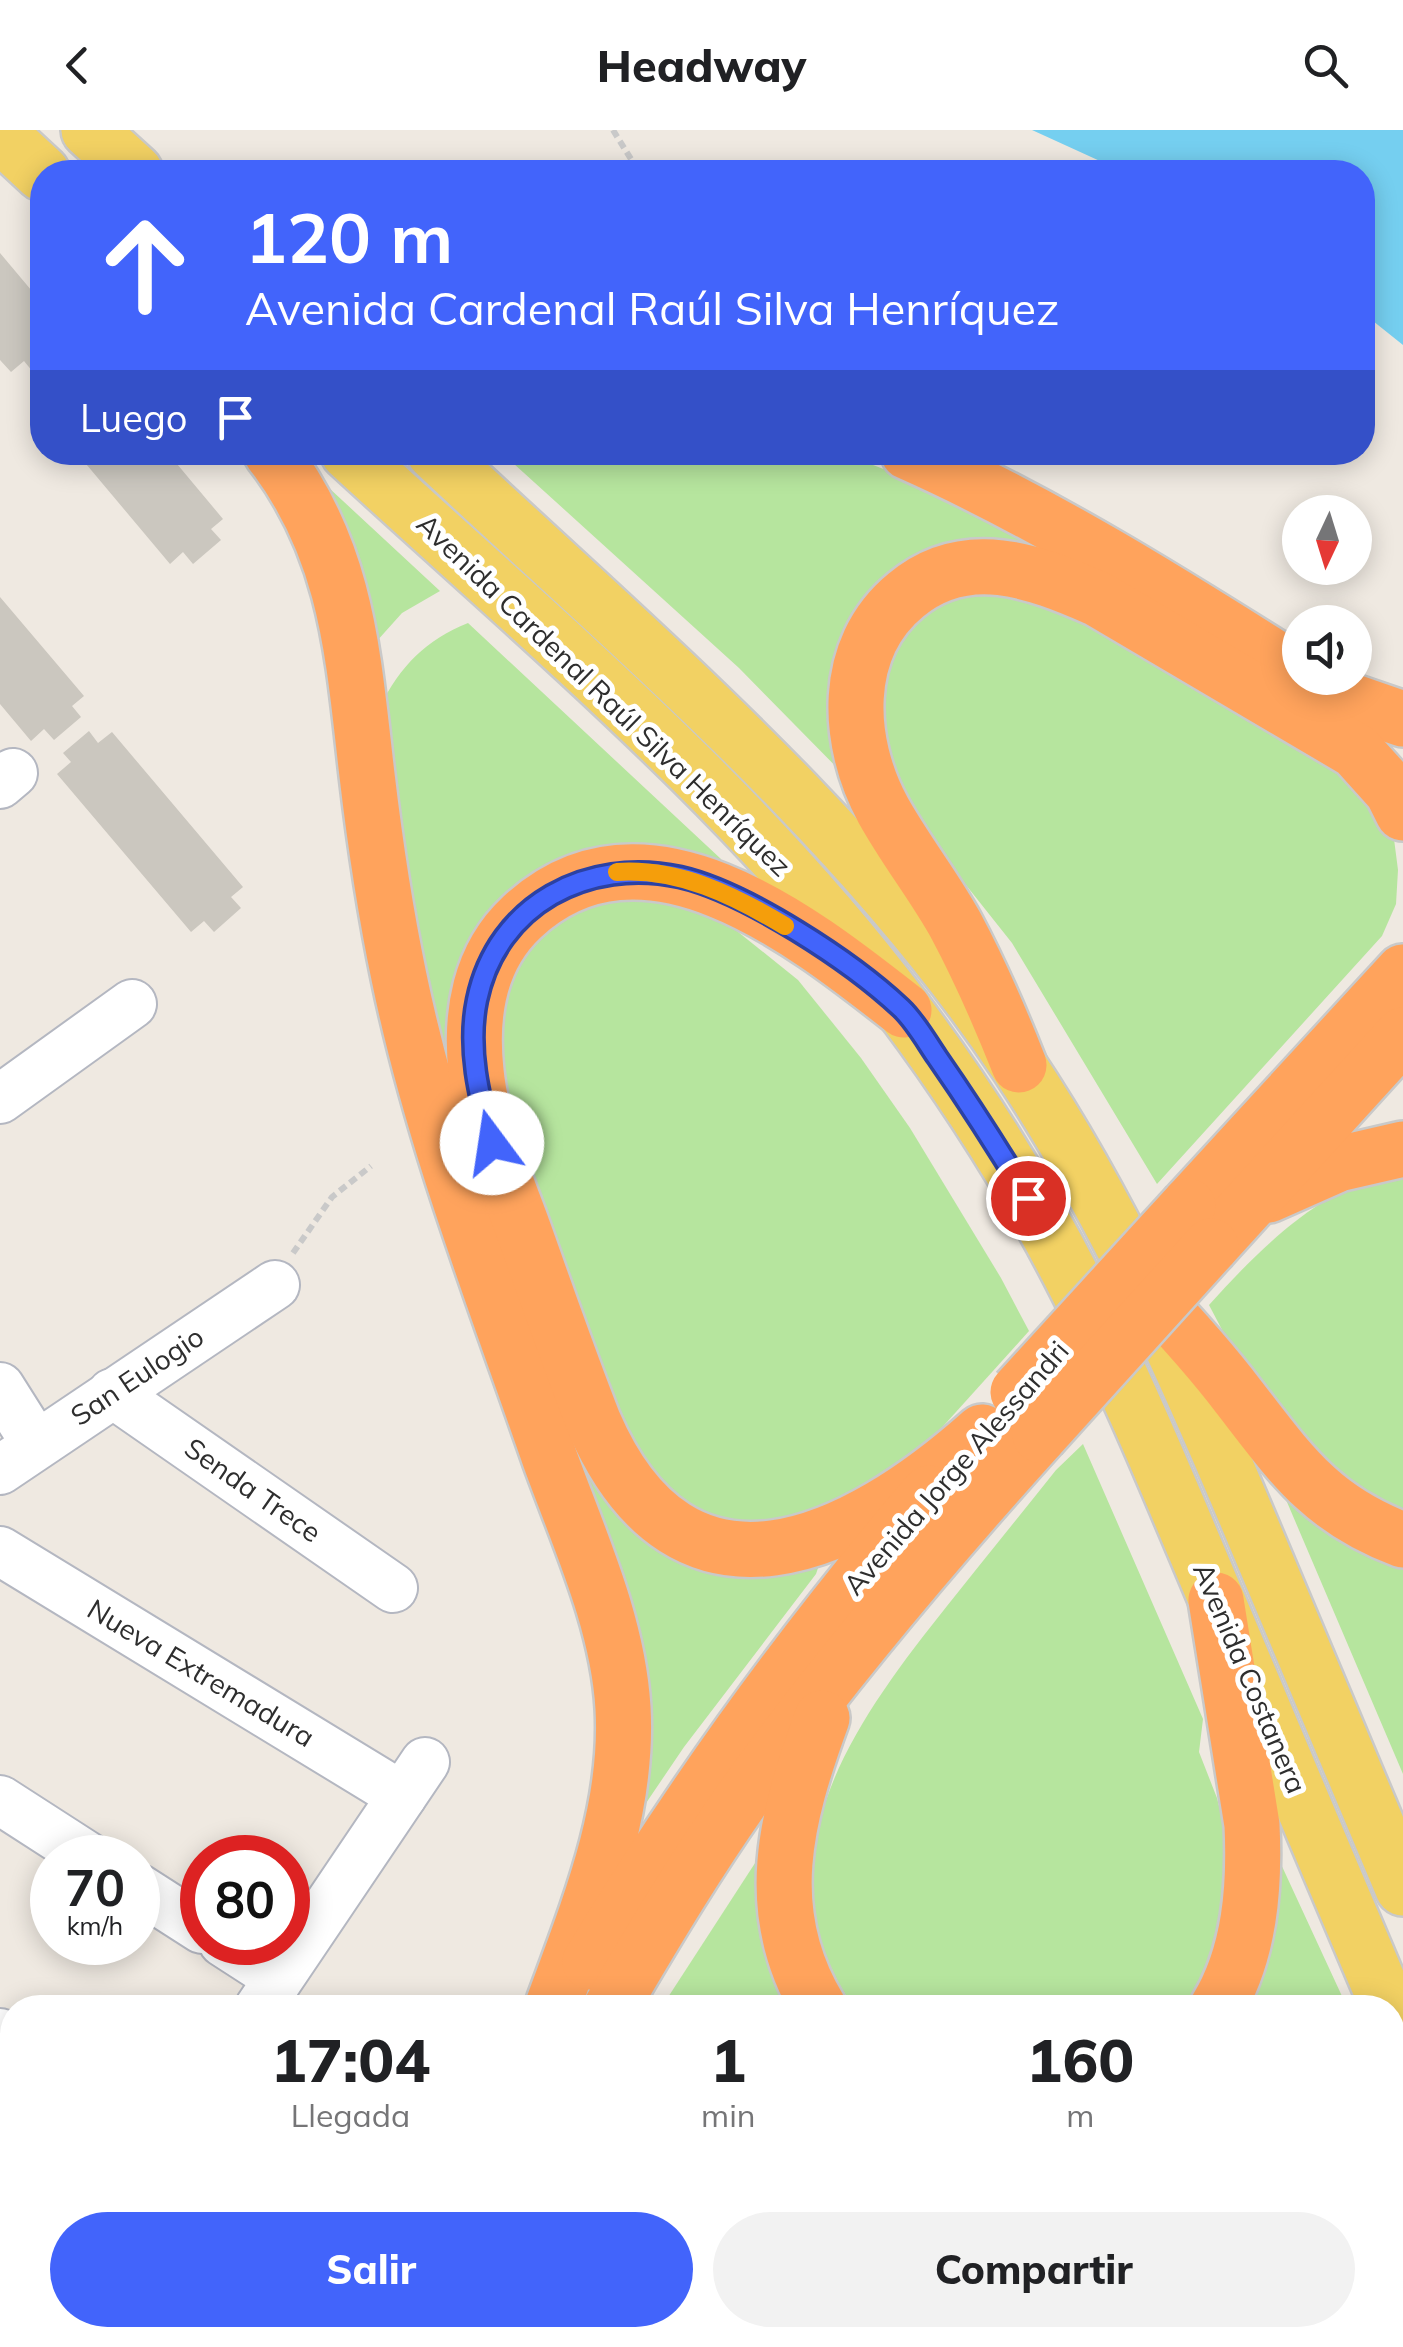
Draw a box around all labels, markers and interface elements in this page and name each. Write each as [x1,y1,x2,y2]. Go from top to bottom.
text: Headway [597,37,806,93]
icon: back [50,38,105,93]
icon: search [1298,38,1353,93]
text: 120 m [245,193,453,281]
icon: ahead [80,200,210,330]
text: Avenida Cardenal Raúl Silva Henríquez [245,280,1059,336]
icon: arrive [208,390,263,445]
text: Luego [80,394,188,442]
north arrow [1282,495,1372,585]
map controls [1282,495,1372,695]
street label: Avenida Cardenal Raúl Silva Henríquez [410,506,799,883]
button: sound [1282,605,1372,695]
position arrow [440,1091,544,1195]
pin [986,1156,1071,1241]
icon: arrive [1001,1171,1056,1226]
street label: San Eulogio [64,1318,210,1433]
street label: Avenida Jorge Alessandri [836,1333,1076,1602]
street label: Senda Trece [178,1430,328,1549]
street label: Avenida Costanera [1186,1557,1315,1798]
street label: Nueva Extremadura [81,1591,321,1754]
speed limit sign: 80 [180,1835,310,1965]
text: 70 [65,1856,125,1919]
text: km/h [67,1910,123,1941]
text: 17:04 [271,2022,430,2097]
text: 1 [710,2022,746,2097]
text: 160 [1026,2022,1134,2097]
text: Llegada [291,2095,410,2135]
text: min [701,2095,756,2135]
text: m [1066,2095,1094,2135]
button: Salir [50,2212,693,2327]
button: Compartir [713,2212,1355,2327]

